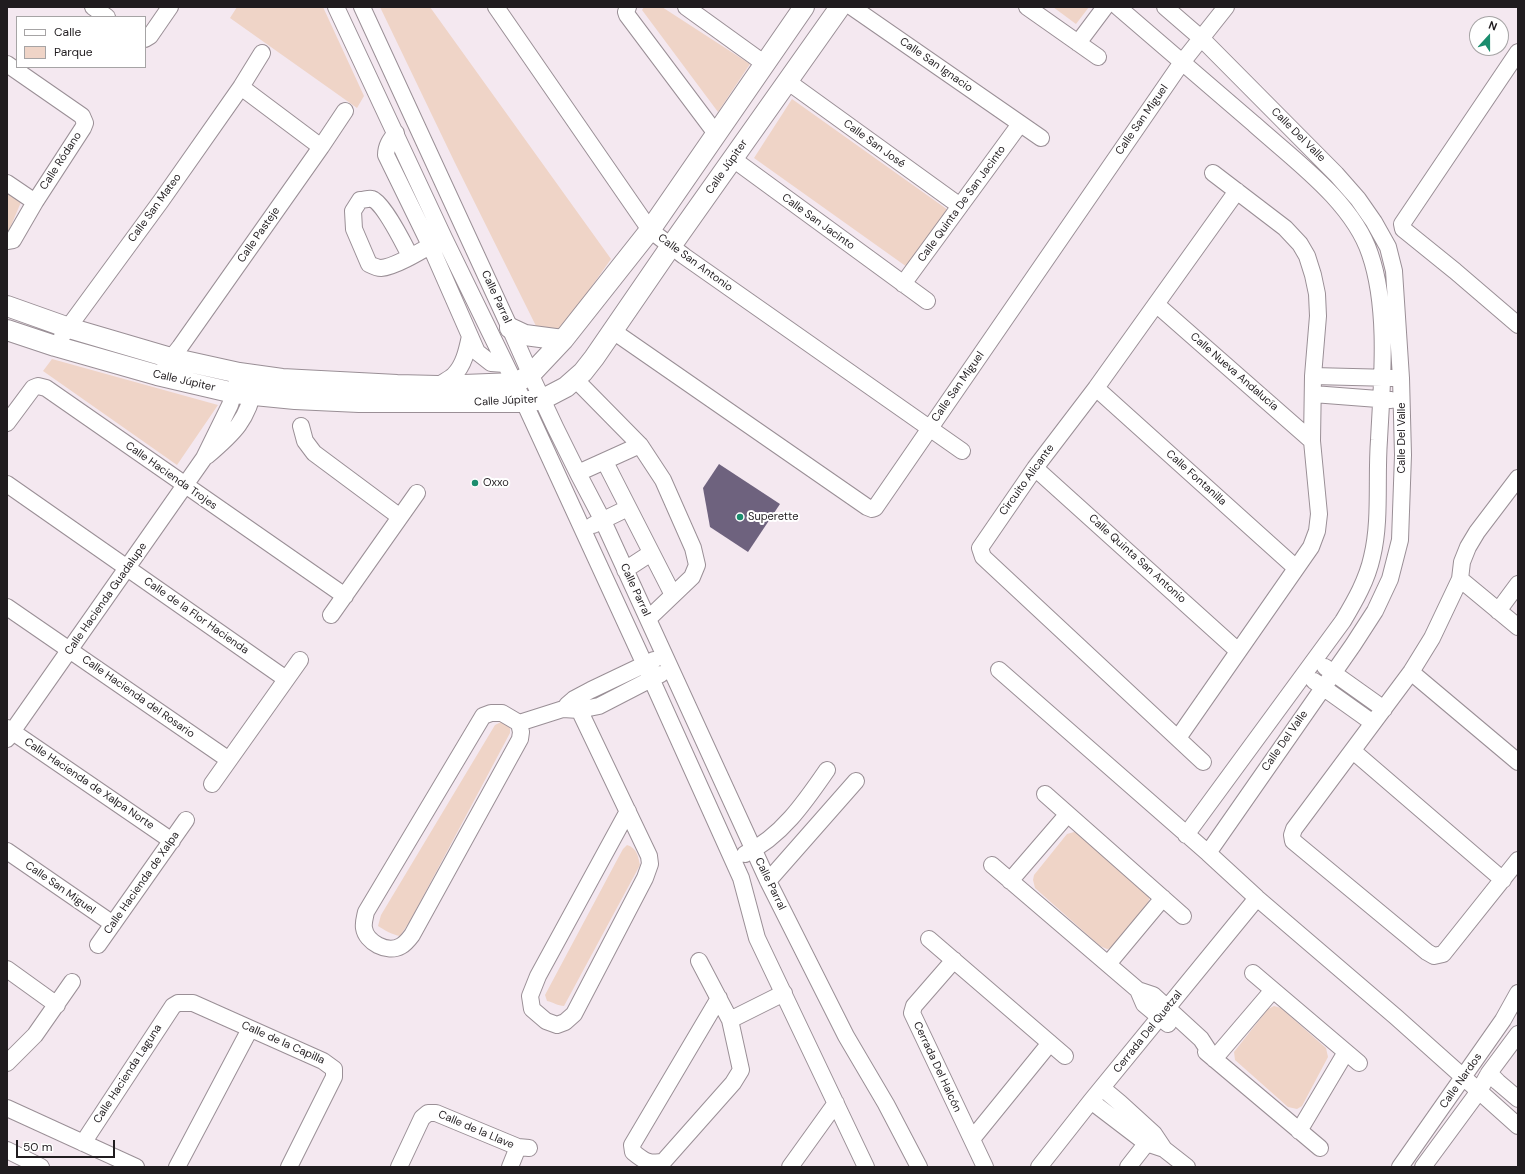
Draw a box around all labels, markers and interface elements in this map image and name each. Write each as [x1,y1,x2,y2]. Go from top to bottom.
legend [16,16,146,68]
north arrow [1469,16,1509,56]
text: N [1487,18,1499,34]
text: Calle [54,24,81,40]
street label: Calle San Ignacio [897,35,975,95]
text: Parque [54,44,93,60]
street label: Calle San Miguel [1113,82,1171,158]
street label: Calle Del Valle [1268,105,1328,165]
street label: Calle San José [840,117,908,171]
street label: Calle Ródano [37,130,85,192]
street label: Calle Júpiter [703,137,751,197]
street label: Calle Quinta De San Jacinto [915,143,1009,265]
street label: Calle San Mateo [126,171,184,245]
street label: Calle San Jacinto [779,191,857,253]
street label: Calle Pasteje [235,205,283,265]
street label: Calle San Antonio [655,231,735,295]
street label: Calle Parral [478,269,514,325]
street label: Calle Nueva Andalucía [1187,330,1281,414]
street label: Calle San Miguel [929,349,987,425]
street label: Calle Júpiter [151,367,217,395]
street label: Calle Júpiter [474,393,538,409]
street label: Calle Del Valle [1395,402,1409,474]
street label: Calle Hacienda Trojes [123,439,219,513]
street label: Circuito Alicante [997,442,1057,518]
street label: Calle Fontanilla [1163,447,1229,509]
place label: Oxxo [483,476,509,490]
marker: Oxxo [470,478,480,488]
place label: Superette [748,510,798,524]
marker: Superette [735,512,745,522]
street label: Calle Quinta San Antonio [1086,512,1188,606]
street label: Calle Hacienda Guadalupe [62,540,150,658]
street label: Calle Parral [617,562,653,618]
street label: Calle de la Flor Hacienda [141,575,251,657]
street label: Calle Hacienda del Rosario [79,653,197,741]
street label: Calle Del Valle [1259,708,1311,774]
street label: Calle Hacienda de Xalpa Norte [21,735,157,833]
street label: Calle Hacienda de Xalpa [101,829,183,937]
street label: Calle Parral [752,856,788,912]
street label: Calle San Miguel [22,859,98,917]
street label: Cerrada Del Quetzal [1111,988,1185,1076]
street label: Calle de la Capilla [239,1019,327,1067]
street label: Cerrada Del Halcón [910,1020,964,1114]
street label: Calle Hacienda Laguna [91,1022,165,1126]
street label: Calle Nardos [1437,1051,1485,1111]
street label: Calle de la Llave [436,1108,516,1152]
scale bar [18,1132,117,1158]
text: 50 m [23,1139,52,1155]

